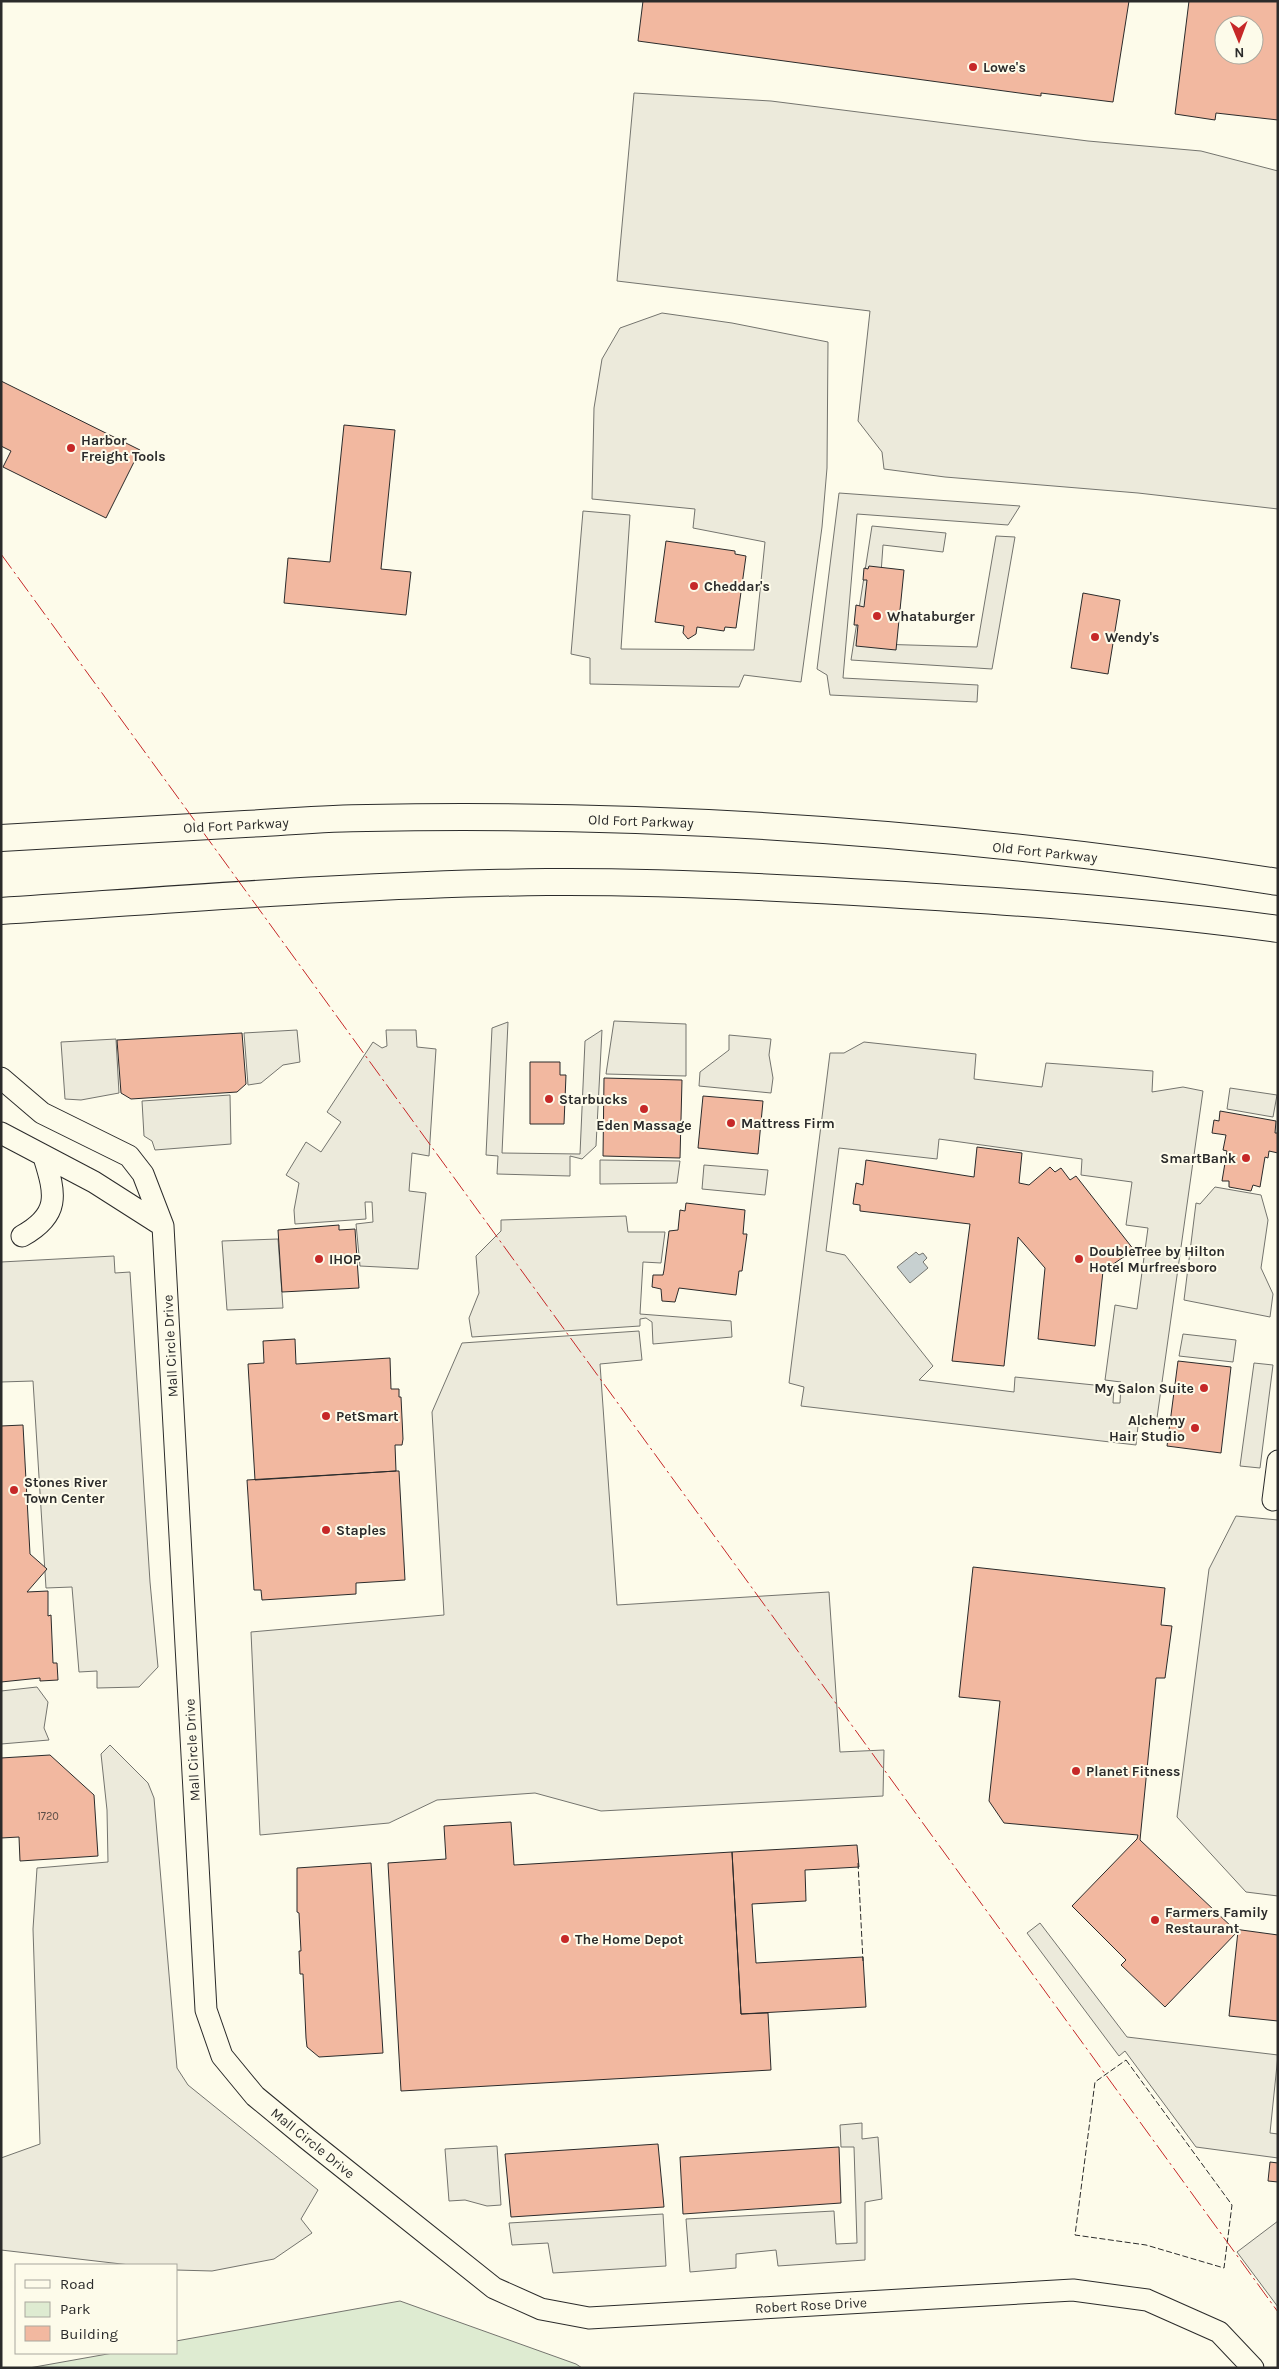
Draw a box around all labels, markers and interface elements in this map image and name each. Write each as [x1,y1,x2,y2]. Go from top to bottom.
north arrow [1214,15,1264,65]
text: N [1234,44,1244,61]
place label: Lowe's [983,59,1026,76]
marker: Lowe's [967,61,979,73]
place label: Harbor Freight Tools [81,432,166,465]
marker: Harbor Freight Tools [65,442,77,454]
place label: Cheddar's [704,578,770,595]
marker: Cheddar's [688,580,700,592]
place label: Whataburger [887,608,975,625]
marker: Whataburger [871,610,883,622]
place label: Wendy's [1105,629,1159,646]
marker: Wendy's [1089,631,1101,643]
street label: Old Fort Parkway [588,811,695,832]
street label: Old Fort Parkway [183,814,290,837]
street label: Old Fort Parkway [992,839,1099,867]
place label: Starbucks [559,1091,628,1108]
marker: Starbucks [543,1093,555,1105]
marker: Eden Massage [638,1103,650,1115]
place label: Mattress Firm [741,1115,835,1132]
place label: Eden Massage [596,1117,692,1134]
marker: Mattress Firm [725,1117,737,1129]
place label: SmartBank [1160,1150,1237,1167]
marker: SmartBank [1240,1152,1252,1164]
place label: DoubleTree by Hilton Hotel Murfreesboro [1089,1243,1225,1276]
place label: IHOP [329,1251,361,1268]
marker: IHOP [313,1253,325,1265]
marker: DoubleTree by Hilton Hotel Murfreesboro [1073,1253,1085,1265]
street label: Mall Circle Drive [159,1294,182,1398]
place label: My Salon Suite [1094,1380,1194,1397]
marker: My Salon Suite [1198,1382,1210,1394]
place label: PetSmart [336,1408,399,1425]
marker: PetSmart [320,1410,332,1422]
place label: Alchemy Hair Studio [1109,1412,1185,1445]
marker: Alchemy Hair Studio [1189,1422,1201,1434]
place label: Stones River Town Center [24,1474,108,1507]
marker: Stones River Town Center [8,1484,20,1496]
place label: Staples [336,1522,386,1539]
marker: Staples [320,1524,332,1536]
street label: Mall Circle Drive [181,1698,204,1802]
place label: Planet Fitness [1086,1763,1180,1780]
marker: Planet Fitness [1070,1765,1082,1777]
house number: 1720 [37,1810,59,1823]
place label: Farmers Family Restaurant [1165,1904,1268,1937]
marker: Farmers Family Restaurant [1149,1914,1161,1926]
place label: The Home Depot [575,1931,684,1948]
marker: The Home Depot [559,1933,571,1945]
street label: Mall Circle Drive [267,2104,358,2182]
legend [15,2264,178,2354]
text: Road [60,2275,95,2293]
street label: Robert Rose Drive [755,2294,867,2317]
text: Park [60,2300,90,2318]
text: Building [60,2325,118,2343]

